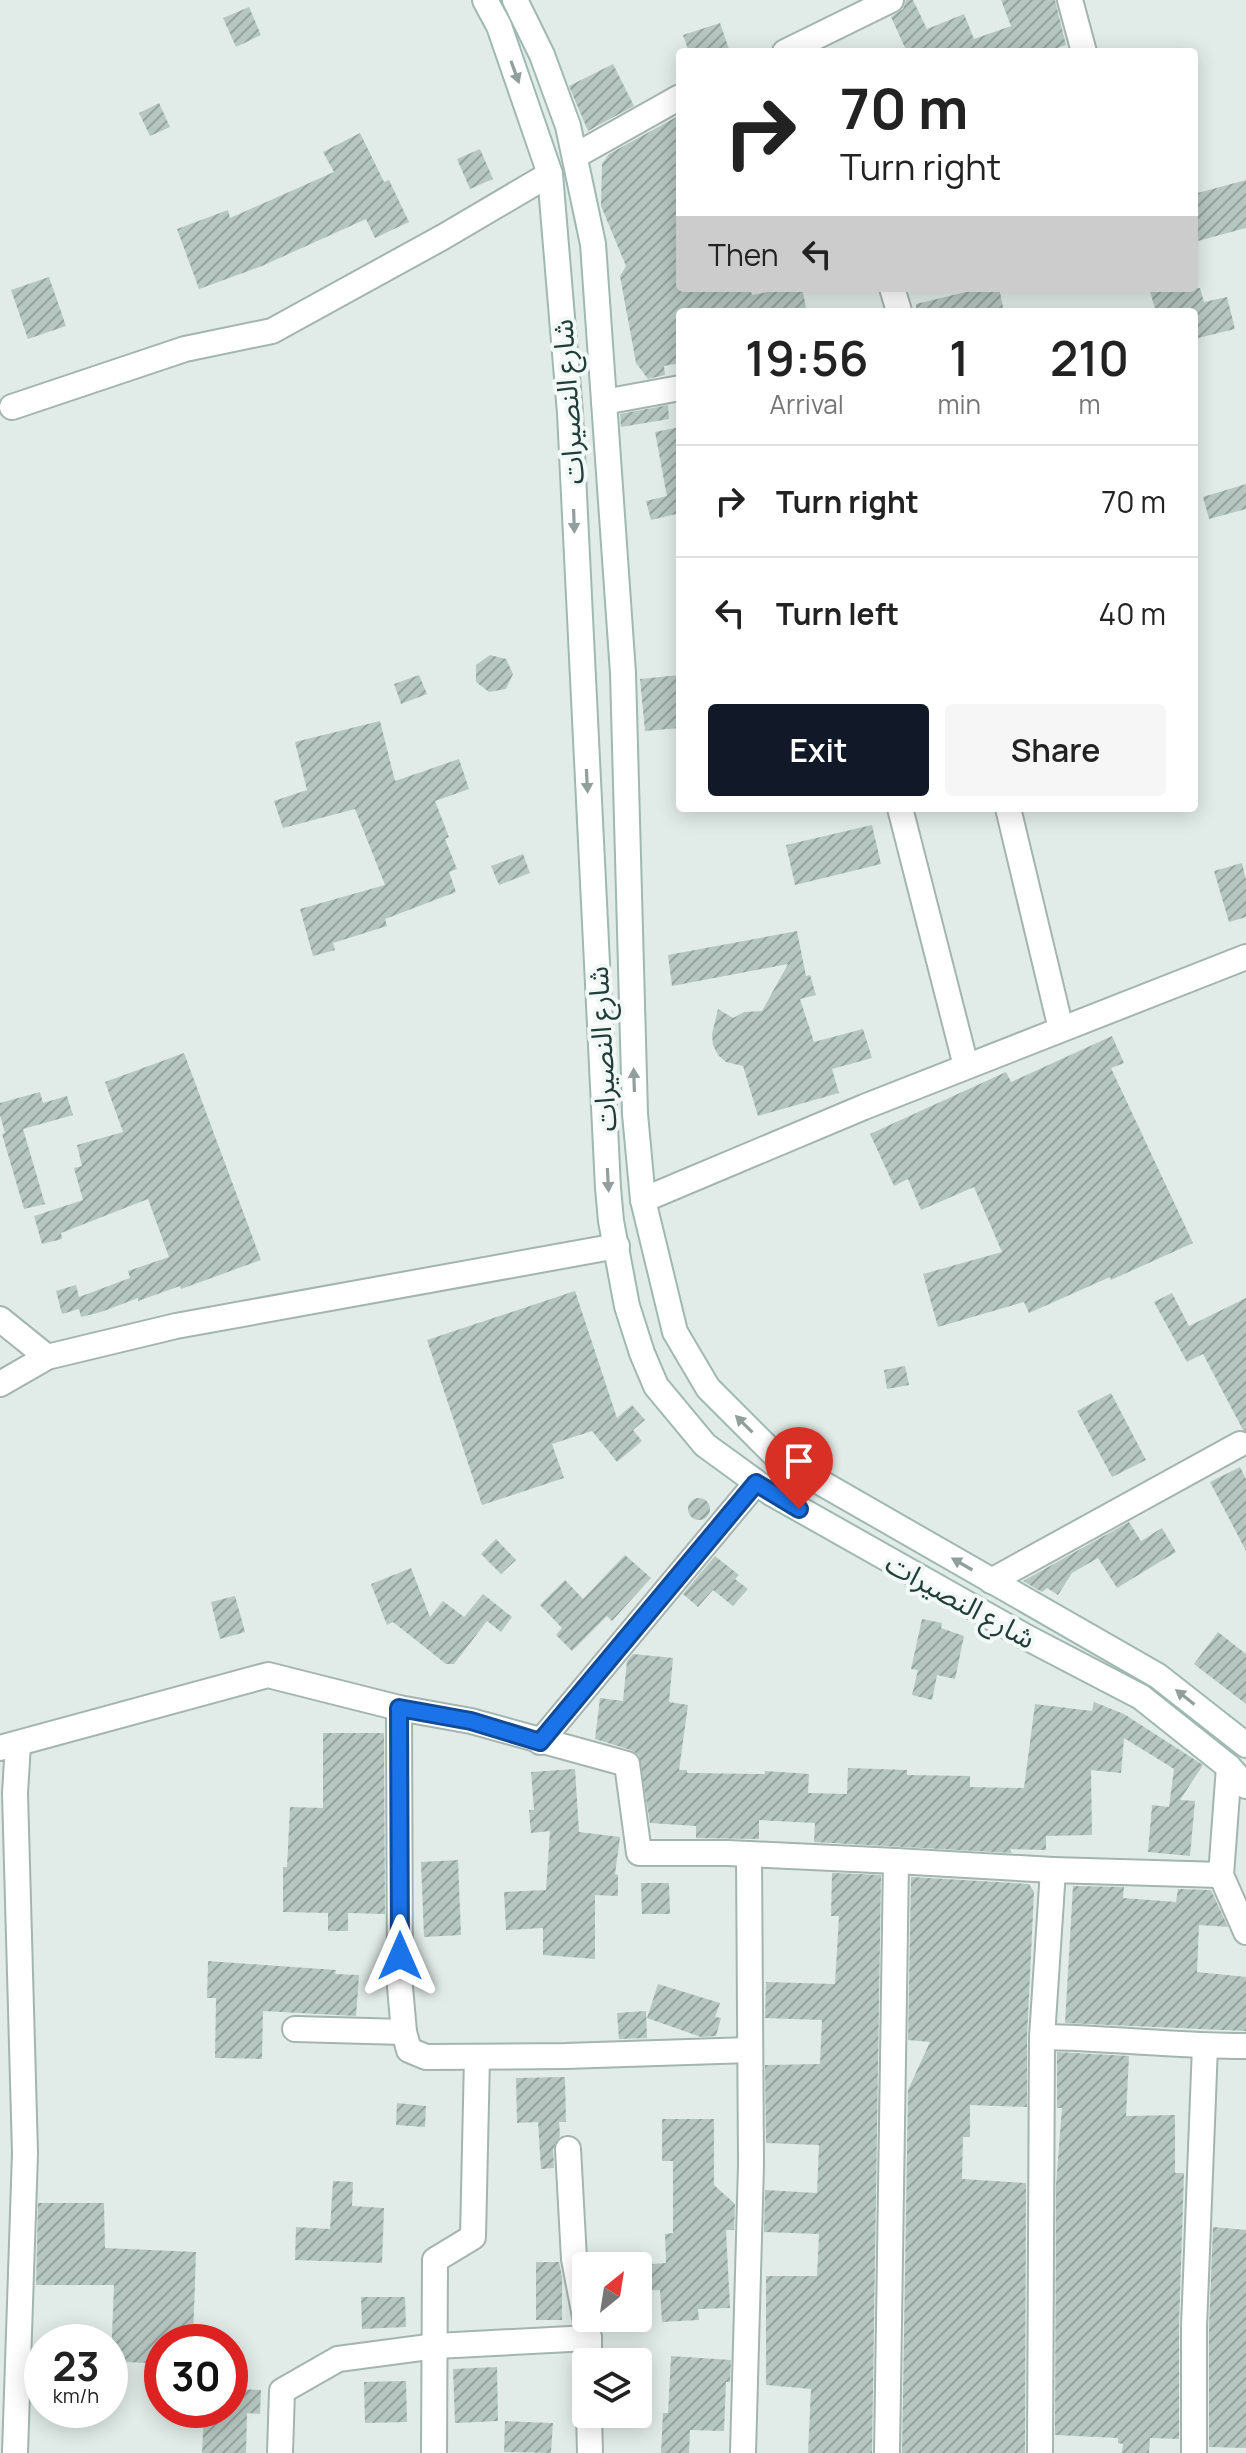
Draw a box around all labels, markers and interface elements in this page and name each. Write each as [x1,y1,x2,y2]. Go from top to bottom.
one-way arrow [510,60,522,84]
text: 70 m [840,69,968,146]
icon: right [708,80,812,184]
text: Turn right [840,142,1001,191]
icon: left [795,232,839,276]
text: Then [708,234,779,275]
street label: شارع النصيرات [542,318,595,486]
text: 19:56 [745,325,869,390]
text: 1 [949,325,969,390]
text: 210 [1050,325,1129,390]
text: Arrival [770,386,844,422]
text: min [937,386,981,422]
text: m [1078,386,1101,422]
icon: right [708,479,752,523]
text: Turn right [776,481,919,522]
text: 70 m [1101,481,1166,522]
one-way arrow [568,509,581,534]
icon: left [708,591,752,635]
text: Turn left [776,593,899,634]
text: 40 m [1099,593,1166,634]
button: Exit [708,704,929,796]
button: Share [945,704,1166,796]
one-way arrow [581,769,594,794]
street label: شارع النصيرات [578,965,627,1133]
one-way arrow [628,1067,640,1092]
one-way arrow [602,1168,615,1193]
one-way arrow [735,1415,754,1434]
pin [765,1427,833,1509]
icon: arrive [777,1439,821,1483]
street label: شارع النصيرات [878,1543,1043,1659]
one-way arrow [950,1557,973,1571]
one-way arrow [1175,1690,1195,1706]
position arrow [358,1914,442,1998]
north arrow [572,2252,652,2332]
map controls [572,2252,652,2428]
speed limit sign: 30 [144,2324,248,2428]
text: 23 [52,2338,100,2393]
button: layers [572,2348,652,2428]
text: km/h [53,2382,99,2409]

